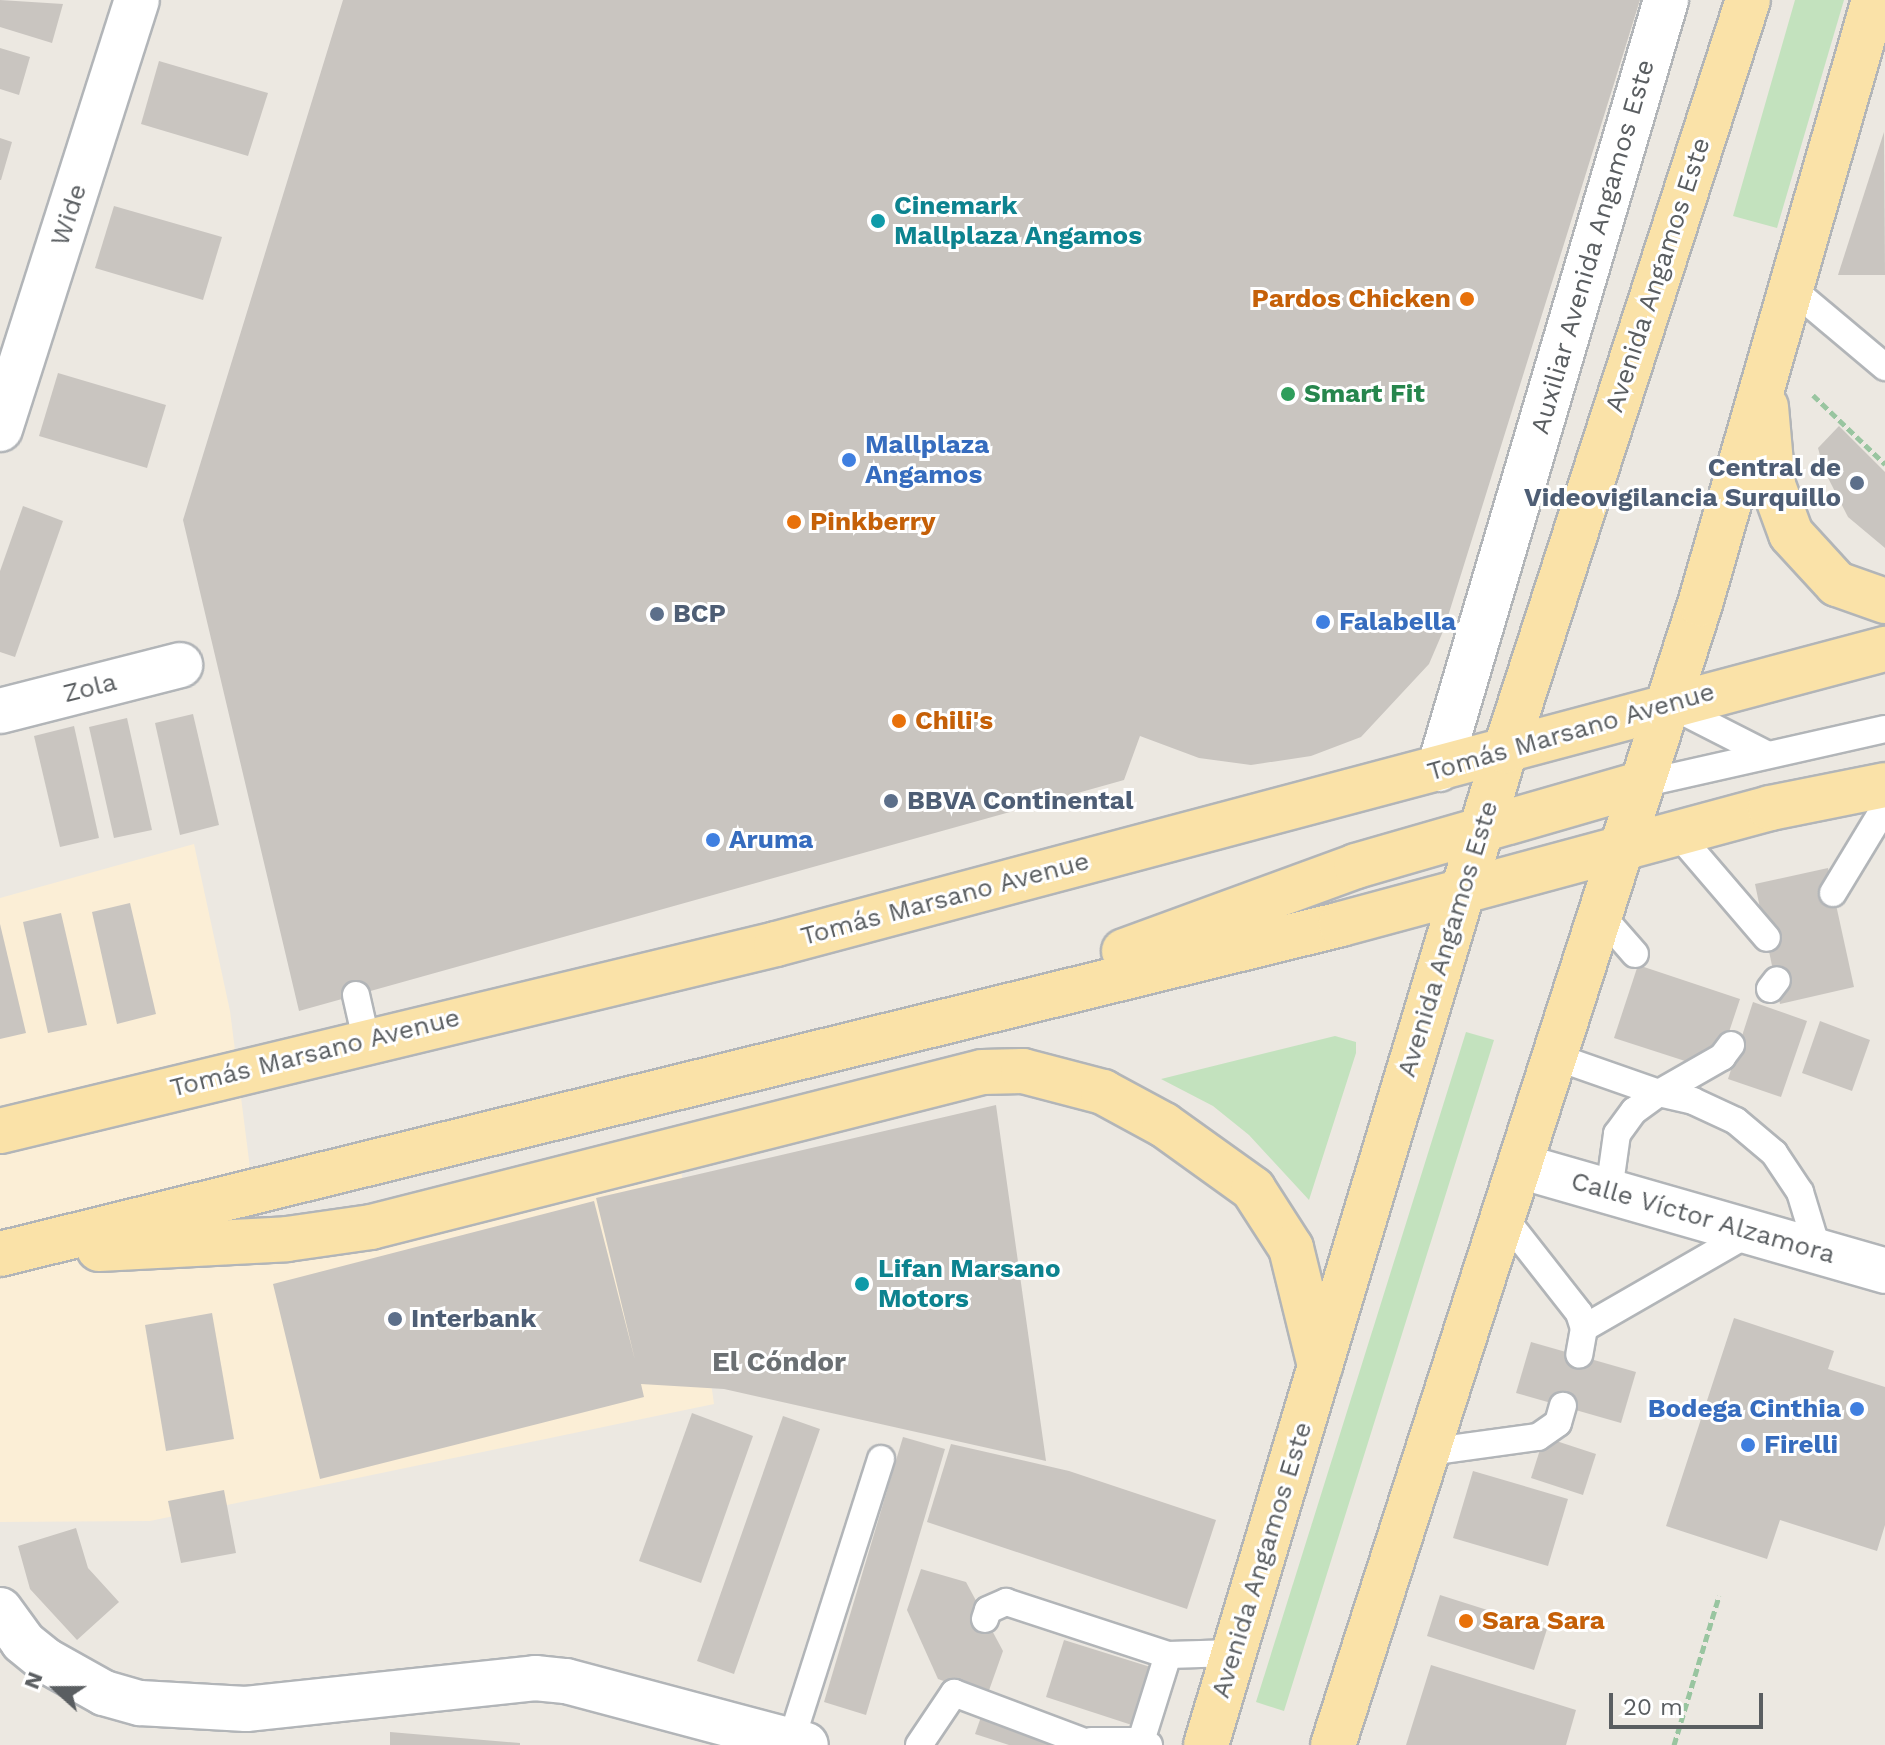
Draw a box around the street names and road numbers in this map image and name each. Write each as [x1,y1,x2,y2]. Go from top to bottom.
street label: Auxiliar Avenida Angamos Este [1524,55,1662,439]
street label: Avenida Angamos Este [1599,133,1717,417]
street label: Wide [44,180,94,250]
street label: Zola [60,666,120,710]
street label: Tomás Marsano Avenue [1423,676,1719,788]
street label: Avenida Angamos Este [1391,796,1505,1082]
street label: Tomás Marsano Avenue [797,845,1093,953]
street label: Tomás Marsano Avenue [167,1002,463,1104]
street label: Calle Víctor Alzamora [1566,1165,1840,1271]
street label: Avenida Angamos Este [1205,1417,1319,1703]

